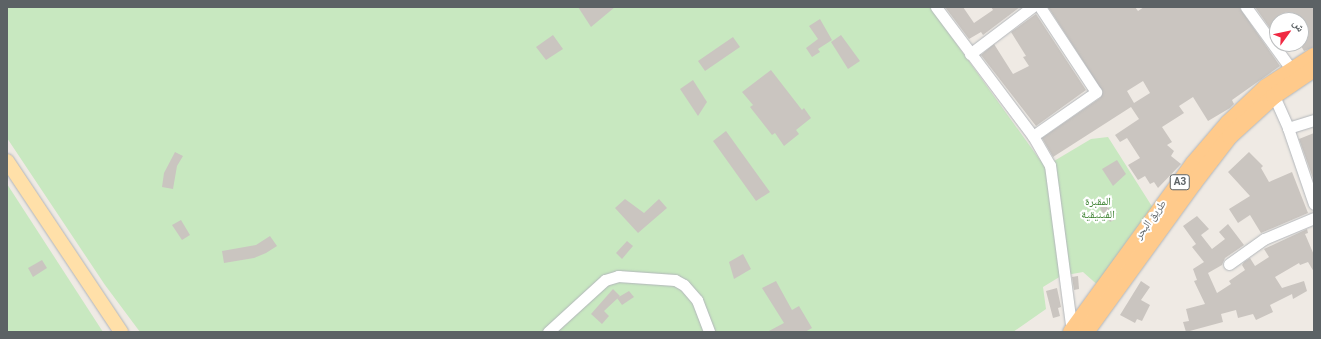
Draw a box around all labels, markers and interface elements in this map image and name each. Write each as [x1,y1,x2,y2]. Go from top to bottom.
north arrow [1269,12,1309,52]
text: ش [1290,17,1307,34]
road number: A3 [1169,174,1191,190]
park label: المقبرة الفينيقية [1081,196,1115,222]
street label: طريق البحر [1132,198,1170,242]

